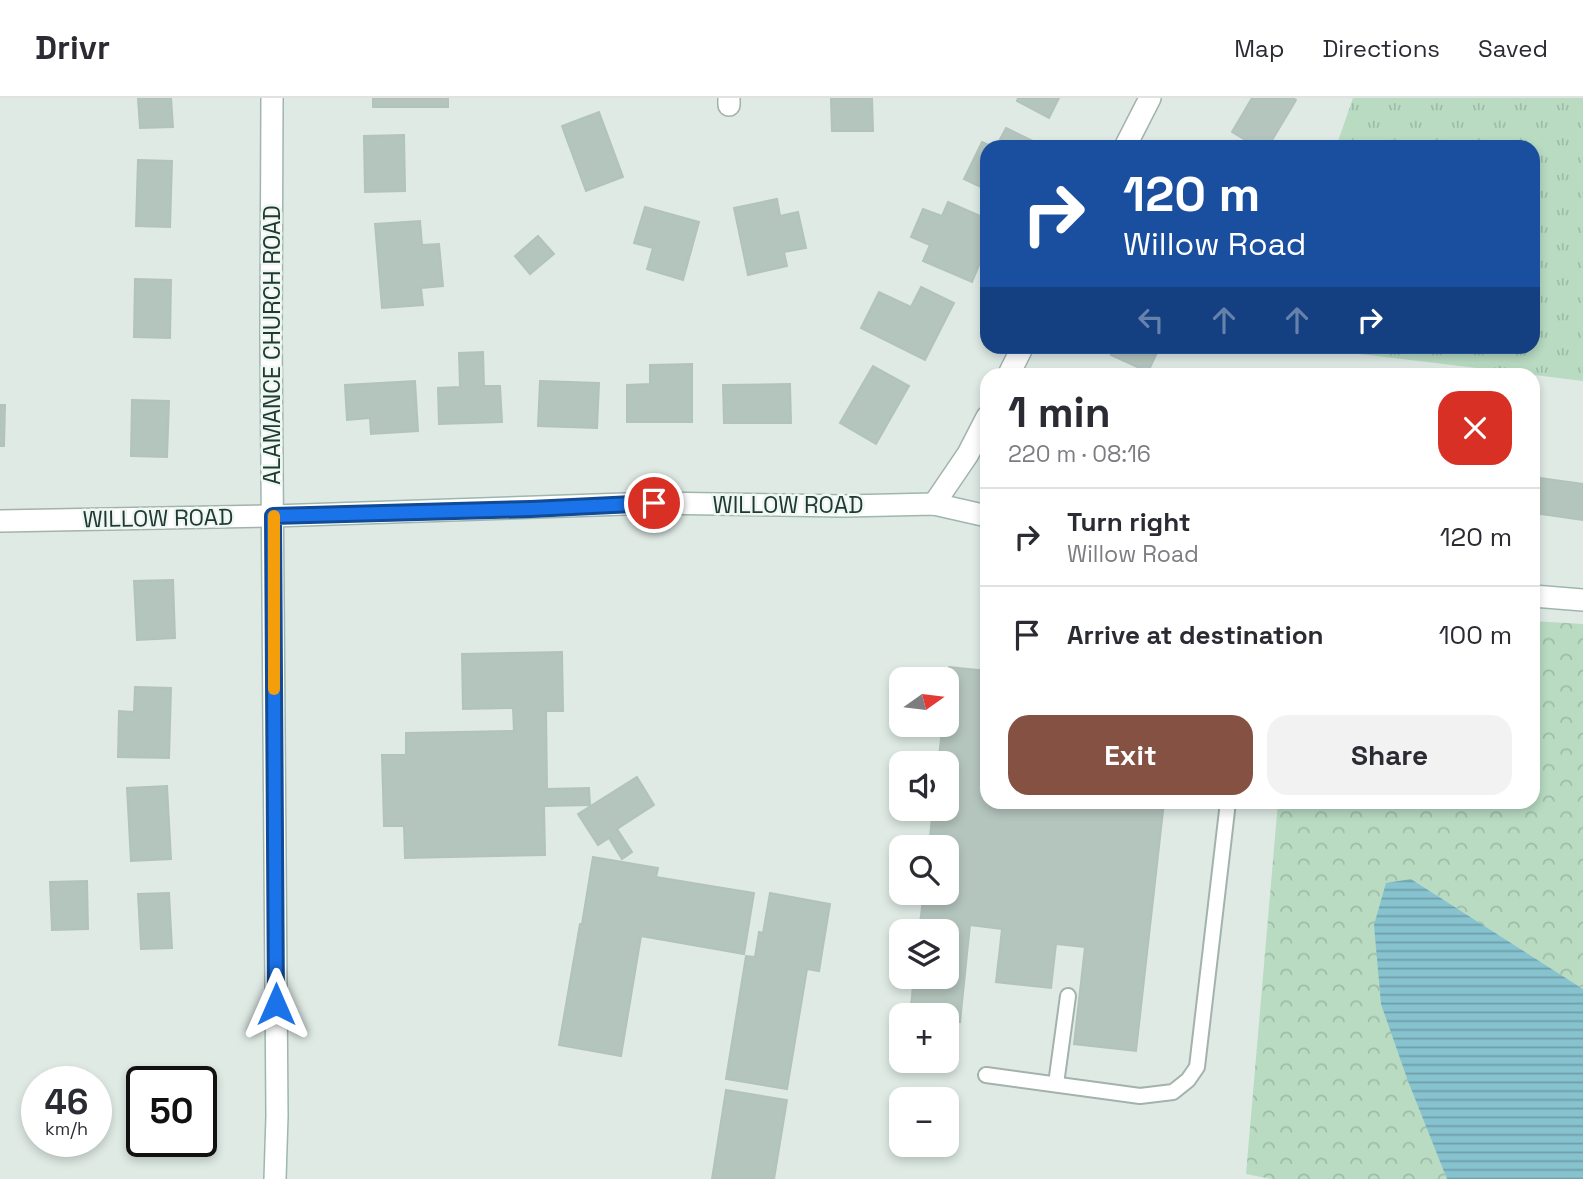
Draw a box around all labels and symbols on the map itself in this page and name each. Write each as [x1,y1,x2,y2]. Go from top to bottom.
street label: ALAMANCE CHURCH ROAD [257,205,287,485]
pin [624,473,684,533]
street label: WILLOW ROAD [713,490,863,520]
street label: WILLOW ROAD [82,502,234,534]
north arrow [889,667,959,737]
position arrow [239,967,313,1041]
speed limit sign: 50 [126,1066,217,1157]

